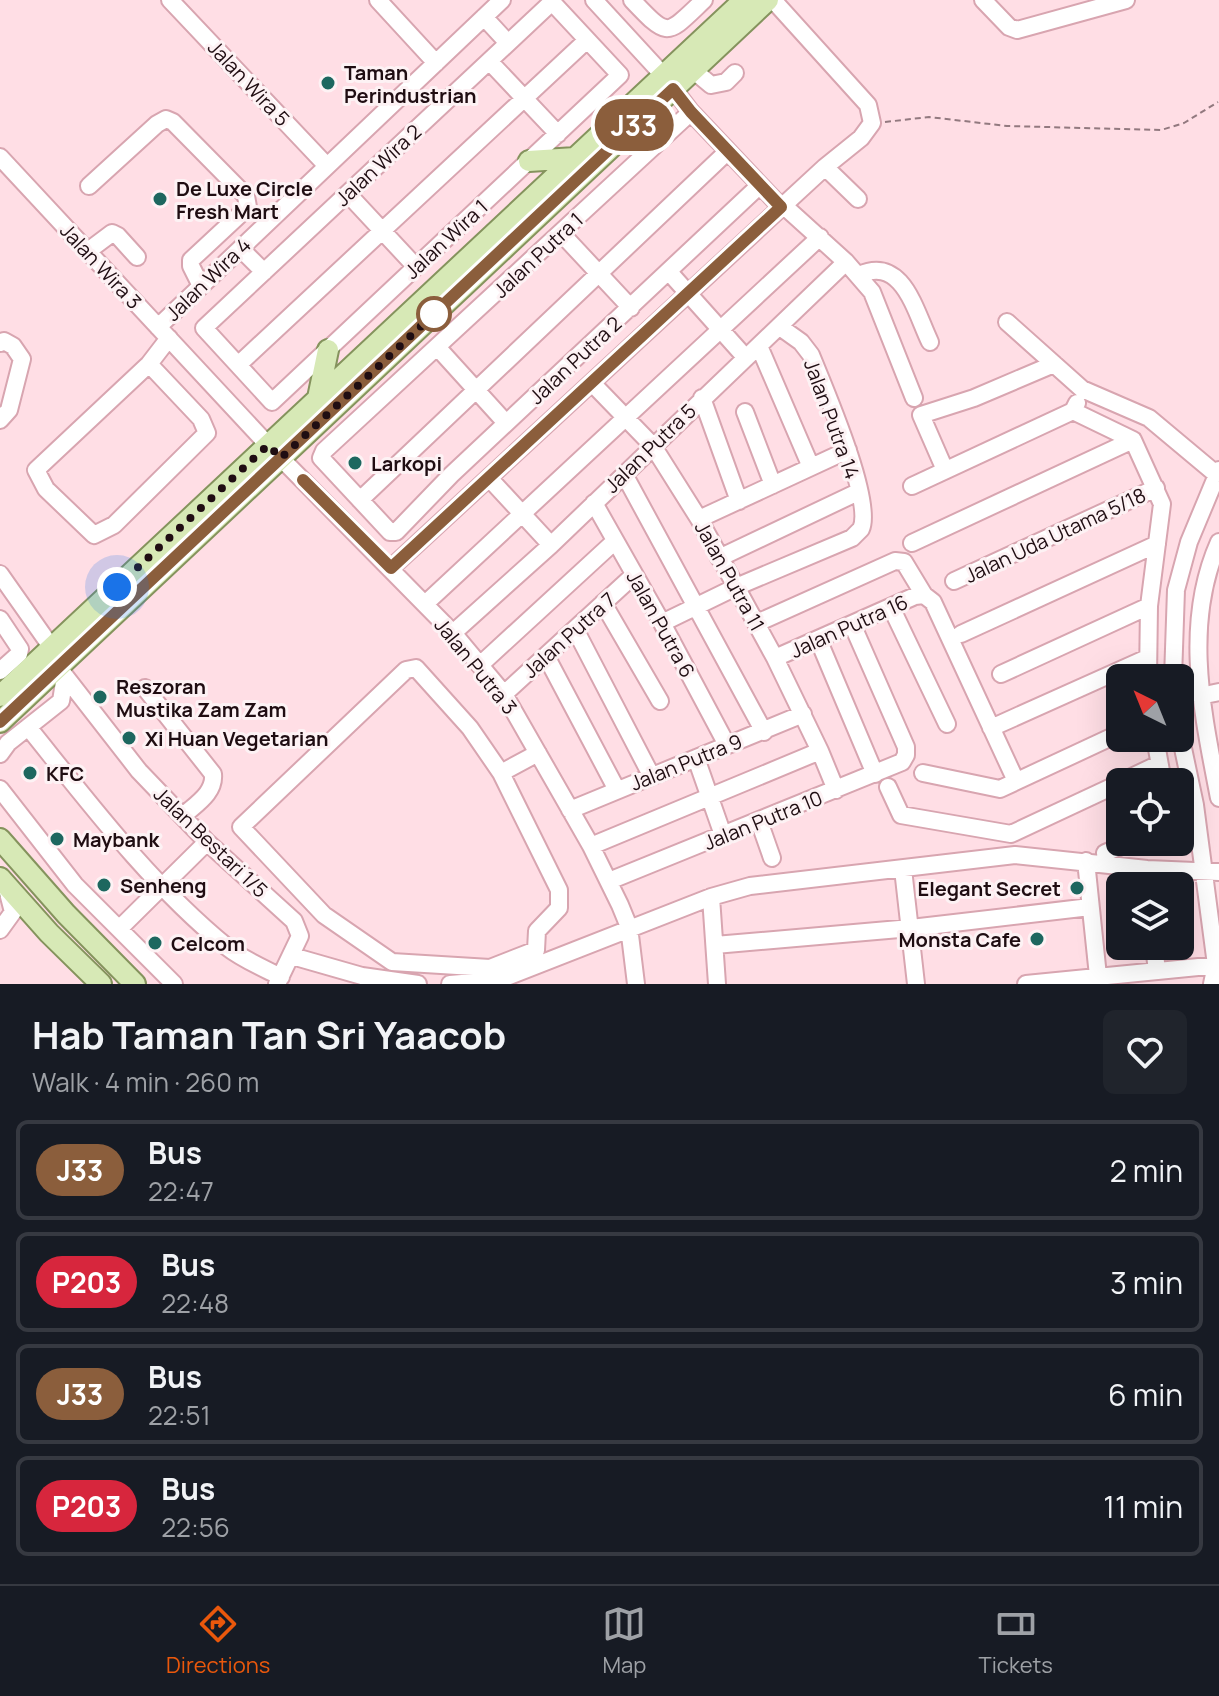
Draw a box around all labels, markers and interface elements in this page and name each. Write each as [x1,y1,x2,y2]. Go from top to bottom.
street label: Jalan Wira 5 [202,34,296,132]
place label: Taman Perindustrian [344,59,477,109]
marker: Taman Perindustrian [319,74,337,92]
line badge: J33 [588,99,680,151]
text: J33 [611,106,657,144]
street label: Jalan Wira 2 [329,118,427,212]
place label: De Luxe Circle Fresh Mart [176,175,313,225]
marker: De Luxe Circle Fresh Mart [151,190,169,208]
street label: Jalan Wira 1 [398,193,494,285]
street label: Jalan Putra 1 [487,206,589,304]
street label: Jalan Wira 3 [54,217,148,315]
street label: Jalan Wira 4 [160,232,256,326]
unlabelled marker [417,297,451,331]
street label: Jalan Putra 2 [523,310,627,410]
street label: Jalan Putra 14 [798,355,866,483]
street label: Jalan Putra 5 [598,397,702,499]
place label: Larkopi [371,450,442,477]
marker: Larkopi [346,454,364,472]
street label: Jalan Uda Utama 5/18 [960,481,1150,589]
street label: Jalan Putra 11 [689,516,771,636]
street label: Jalan Putra 6 [621,566,701,682]
your location [97,567,137,607]
street label: Jalan Putra 7 [517,586,621,684]
street label: Jalan Putra 16 [786,588,912,664]
street label: Jalan Putra 3 [429,612,523,720]
north arrow [1106,664,1194,752]
map controls [1106,664,1194,960]
place label: Reszoran Mustika Zam Zam [116,673,287,723]
marker: Reszoran Mustika Zam Zam [91,688,109,706]
place label: Xi Huan Vegetarian [145,725,329,752]
street label: Jalan Putra 9 [626,727,746,797]
marker: Xi Huan Vegetarian [120,729,138,747]
place label: KFC [46,760,84,787]
marker: KFC [21,764,39,782]
button: locate [1106,768,1194,856]
street label: Jalan Bestari 1/5 [148,781,274,903]
street label: Jalan Putra 10 [700,784,826,856]
place label: Maybank [73,826,161,853]
marker: Maybank [48,830,66,848]
place label: Senheng [120,872,206,899]
button: layers [1106,872,1194,960]
place label: Elegant Secret [917,875,1061,902]
marker: Senheng [95,876,113,894]
marker: Elegant Secret [1068,879,1086,897]
place label: Monsta Cafe [899,926,1021,953]
place label: Celcom [171,930,245,957]
marker: Monsta Cafe [1028,930,1046,948]
marker: Celcom [146,934,164,952]
text: Hab Taman Tan Sri Yaacob [32,1008,506,1060]
button: heart [1103,1010,1187,1094]
text: Walk · 4 min · 260 m [32,1064,259,1100]
text: Bus [148,1132,202,1173]
text: 2 min [1110,1150,1183,1191]
text: J33 [57,1151,103,1189]
text: 22:47 [148,1173,214,1209]
text: Bus [161,1244,215,1285]
text: 3 min [1110,1262,1183,1303]
text: P203 [52,1263,121,1301]
text: 22:48 [161,1285,229,1321]
text: Bus [148,1356,202,1397]
text: 6 min [1108,1374,1183,1415]
text: J33 [57,1375,103,1413]
text: 22:51 [148,1397,211,1433]
text: Bus [161,1468,215,1509]
text: 11 min [1103,1486,1183,1527]
text: P203 [52,1487,121,1525]
text: 22:56 [161,1509,230,1545]
tab: Directions [166,1602,270,1680]
tab: Map [602,1602,646,1680]
tab: Tickets [979,1602,1053,1680]

